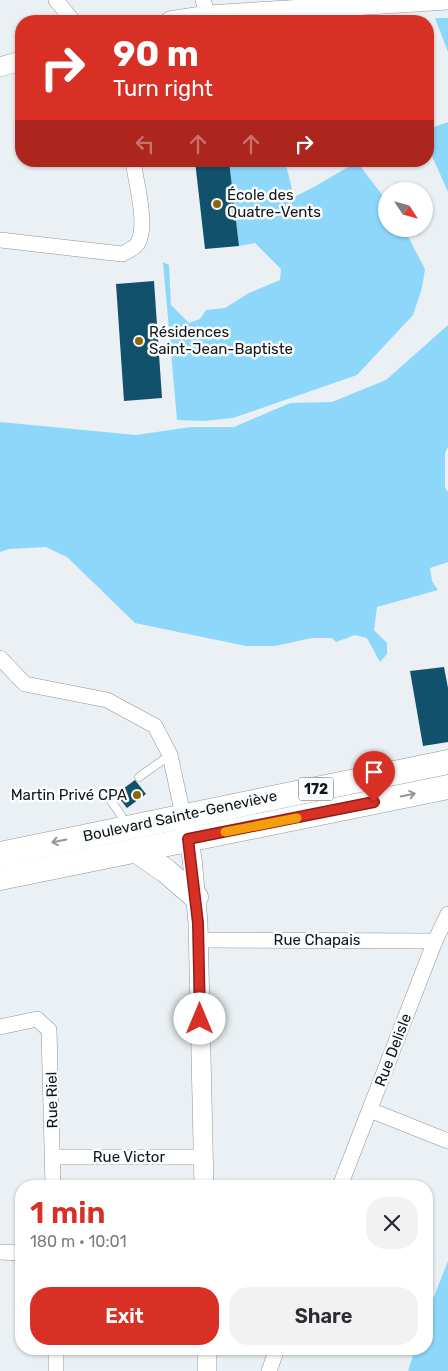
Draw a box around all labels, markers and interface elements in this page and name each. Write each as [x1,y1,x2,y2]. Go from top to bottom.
text: 90 m [113,33,199,75]
icon: right [30,35,95,100]
text: Turn right [113,75,213,102]
icon: left [131,130,159,158]
icon: ahead [184,130,212,158]
icon: ahead [237,130,265,158]
icon: right [290,130,318,158]
north arrow [378,182,432,238]
map controls [378,182,433,237]
place label: École des Quatre-Vents [227,186,321,221]
marker: École des Quatre-Vents [211,198,223,210]
place label: Résidences Saint-Jean-Baptiste [149,323,293,358]
marker: Résidences Saint-Jean-Baptiste [133,335,145,347]
pin [353,751,395,802]
icon: arrive [360,758,388,786]
road number: 172 [298,778,334,801]
place label: Martin Privé CPA [11,786,127,804]
street label: Boulevard Sainte-Geneviève [81,787,279,845]
marker: Martin Privé CPA [131,789,143,801]
one-way arrow [399,790,415,800]
one-way arrow [52,837,68,846]
street label: Rue Chapais [274,931,361,949]
position arrow [173,992,225,1044]
street label: Rue Delisle [371,1011,415,1089]
street label: Rue Riel [43,1072,61,1128]
street label: Rue Victor [93,1148,165,1166]
text: 1 min [30,1195,105,1231]
button: close [366,1197,418,1249]
text: 180 m · 10:01 [30,1232,127,1251]
button: Exit [30,1287,219,1345]
button: Share [229,1287,418,1345]

